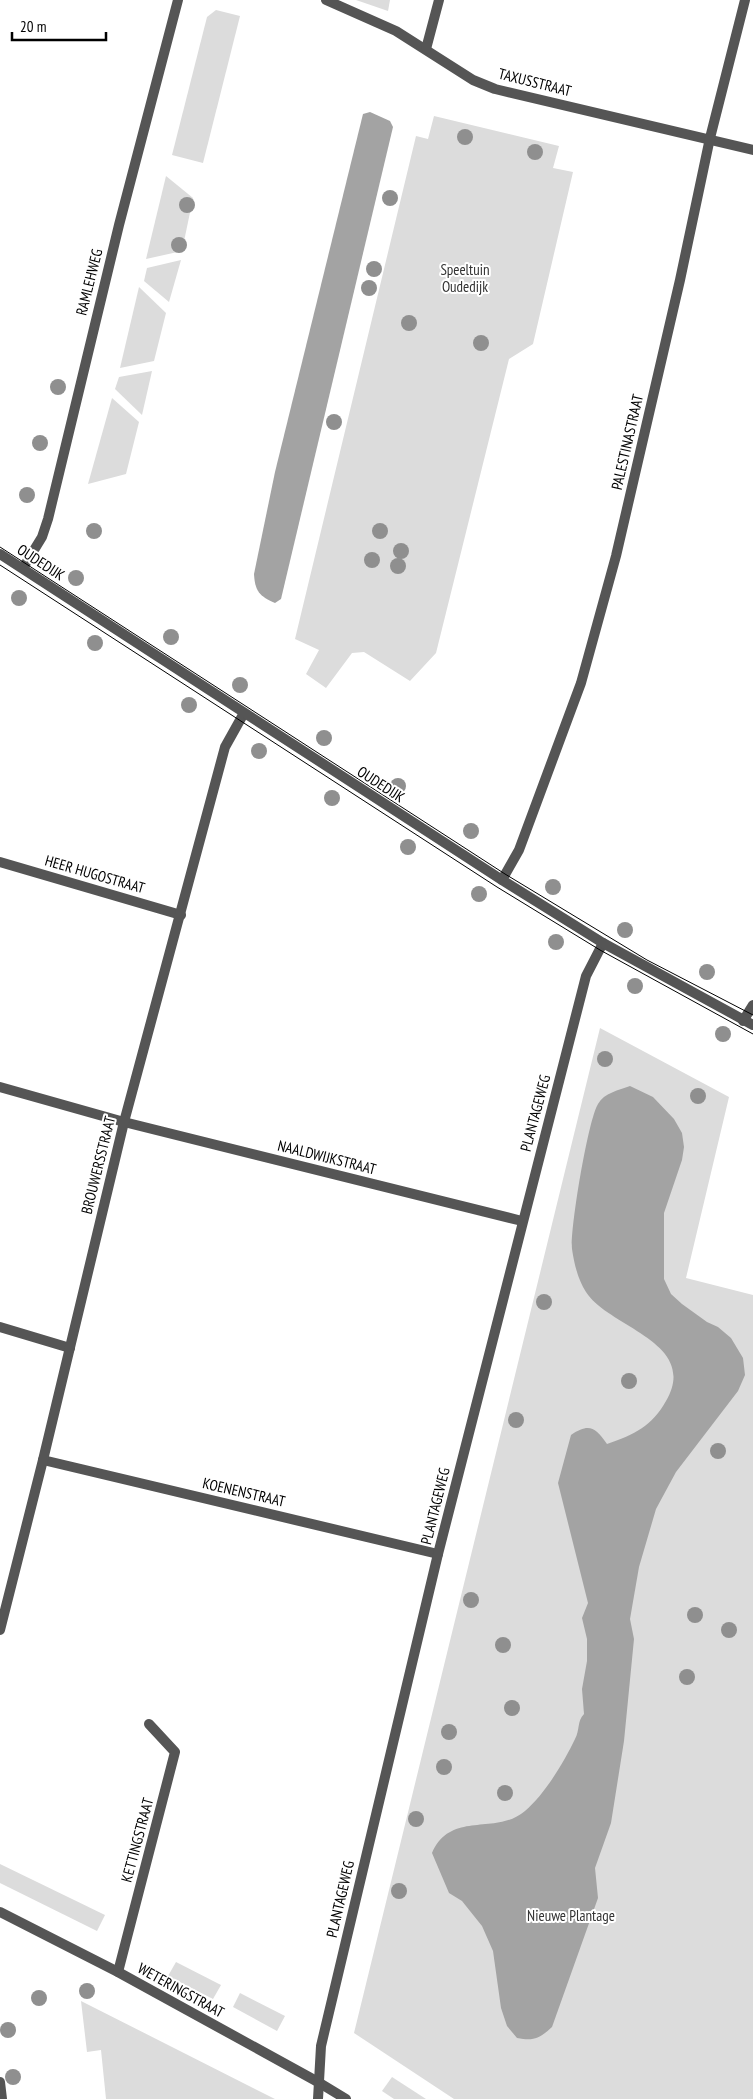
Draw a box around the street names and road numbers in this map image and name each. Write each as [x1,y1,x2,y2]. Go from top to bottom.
street label: TAXUSSTRAAT [497,64,574,100]
street label: RAMLEHWEG [72,247,106,317]
street label: PALESTINASTRAAT [607,392,647,492]
street label: OUDEDIJK [14,540,69,585]
street label: OUDEDIJK [354,762,409,807]
street label: HEER HUGOSTRAAT [43,851,147,897]
street label: PLANTAGEWEG [516,1073,554,1153]
street label: BROUWERSSTRAAT [77,1114,119,1216]
street label: NAALDWIJKSTRAAT [276,1136,378,1178]
street label: PLANTAGEWEG [416,1466,454,1546]
street label: KOENENSTRAAT [201,1473,288,1511]
street label: KETTINGSTRAAT [117,1795,157,1884]
street label: PLANTAGEWEG [322,1859,358,1939]
street label: WETERINGSTRAAT [134,1958,228,2022]

